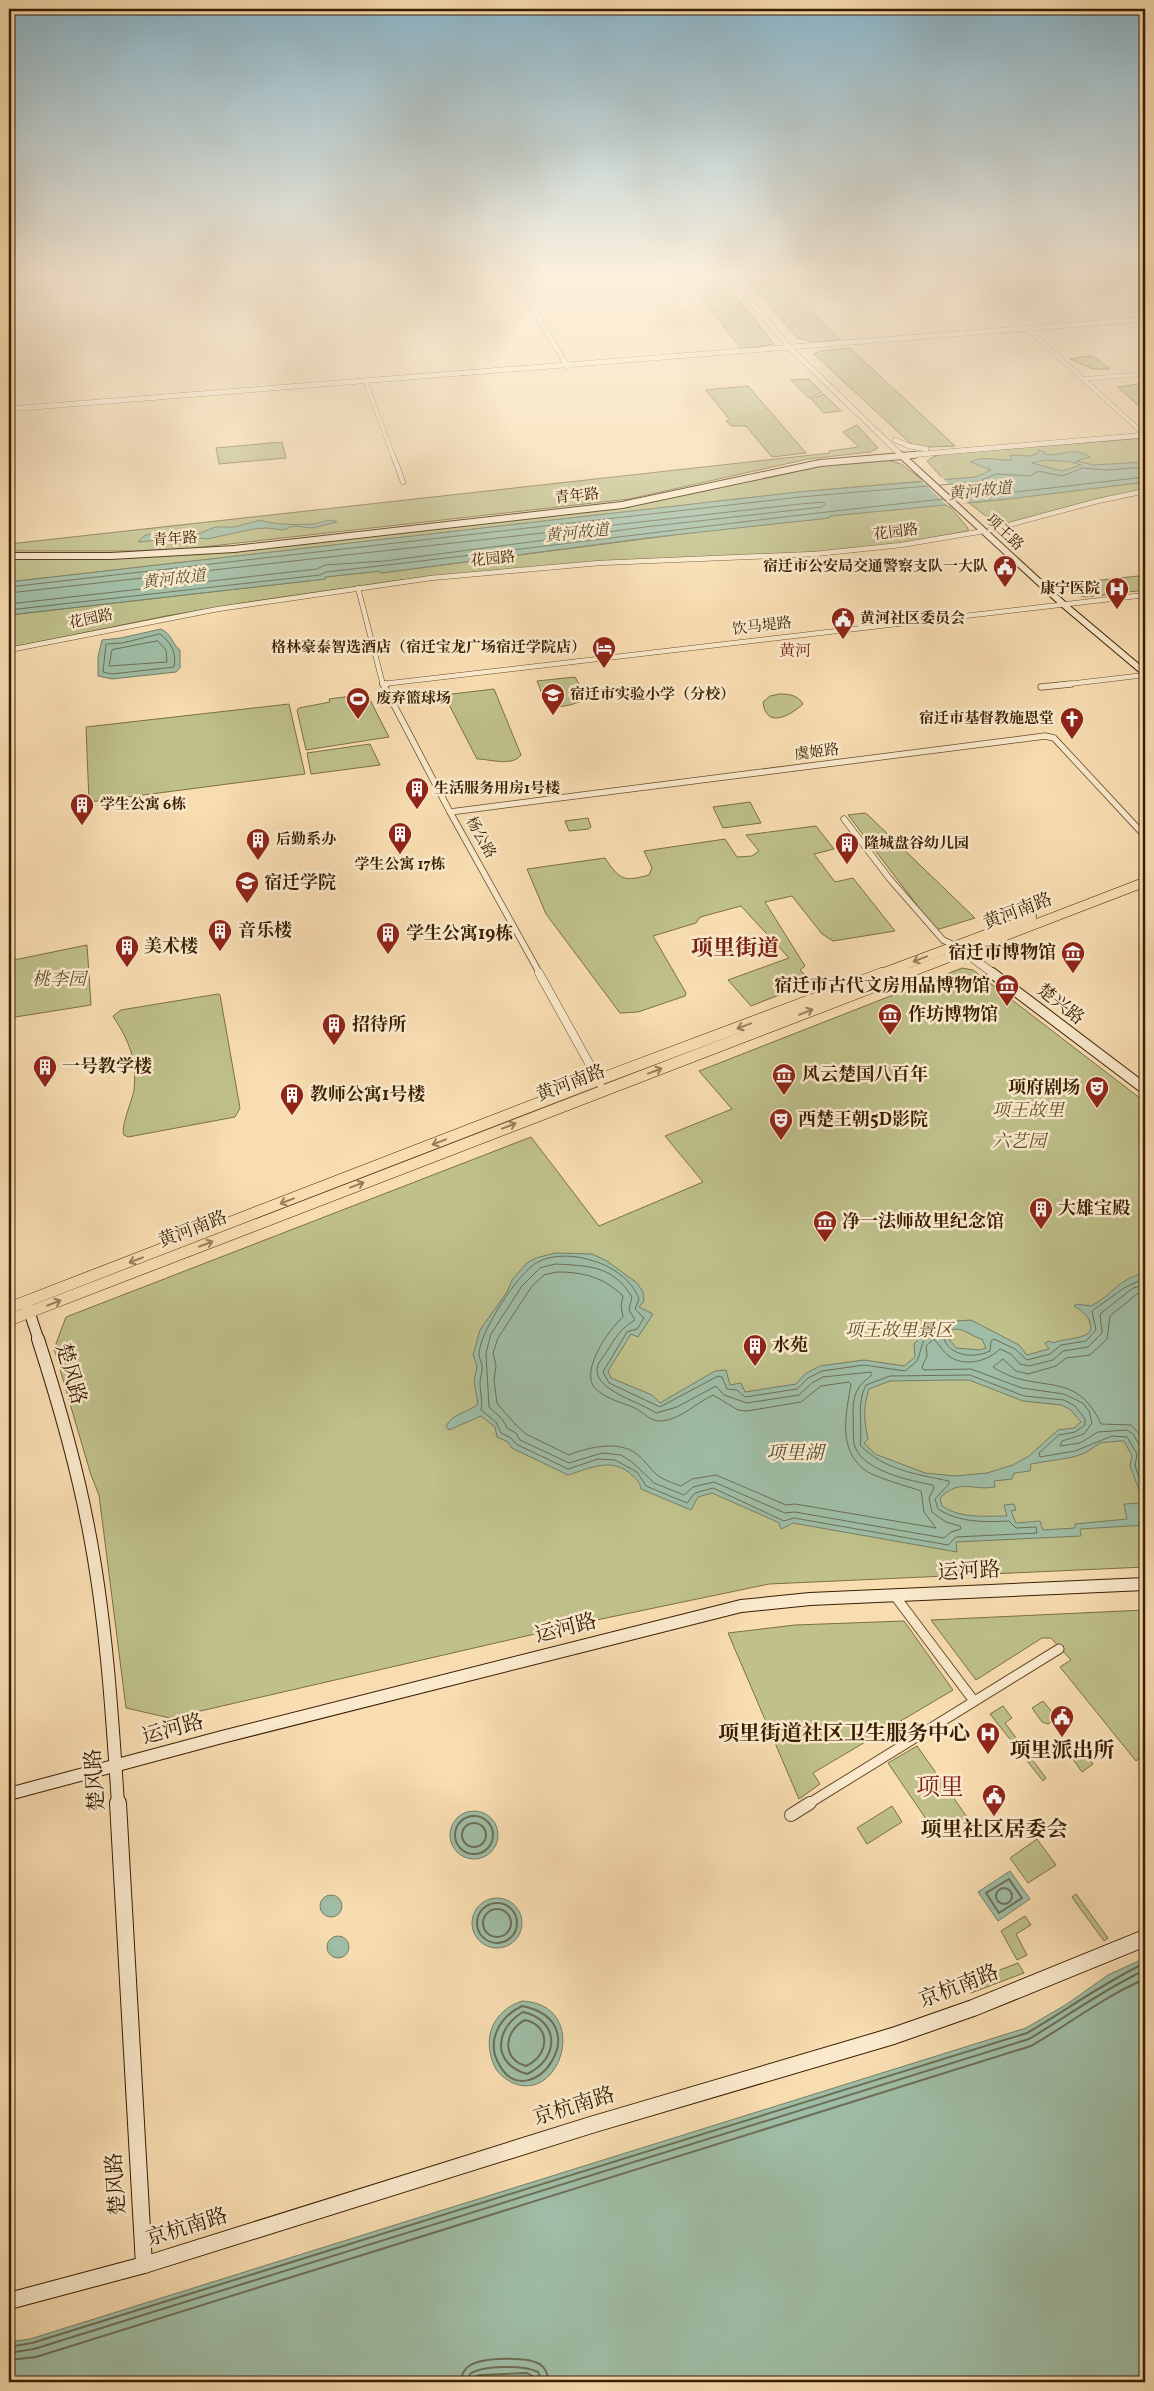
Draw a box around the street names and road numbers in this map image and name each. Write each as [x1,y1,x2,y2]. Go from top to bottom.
street label: 青年路 [554,484,600,510]
street label: 项王路 [980,510,1028,556]
street label: 花园路 [872,520,920,546]
street label: 青年路 [152,528,198,552]
street label: 花园路 [470,547,516,573]
street label: 花园路 [67,605,115,635]
street label: 饮马堤路 [731,613,793,641]
street label: 虞姬路 [793,740,841,766]
street label: 杨公路 [460,813,500,863]
street label: 黄河南路 [980,887,1056,937]
street label: 楚兴路 [1031,979,1089,1031]
street label: 黄河南路 [533,1059,609,1109]
street label: 黄河南路 [155,1205,231,1255]
street label: 楚风路 [47,1340,93,1408]
street label: 运河路 [937,1556,1001,1588]
street label: 运河路 [532,1607,600,1651]
street label: 运河路 [139,1708,207,1752]
street label: 楚风路 [79,1748,113,1812]
street label: 京杭南路 [915,1958,1003,2016]
street label: 京杭南路 [530,2081,618,2133]
street label: 楚风路 [100,2152,134,2216]
street label: 京杭南路 [143,2202,231,2254]

